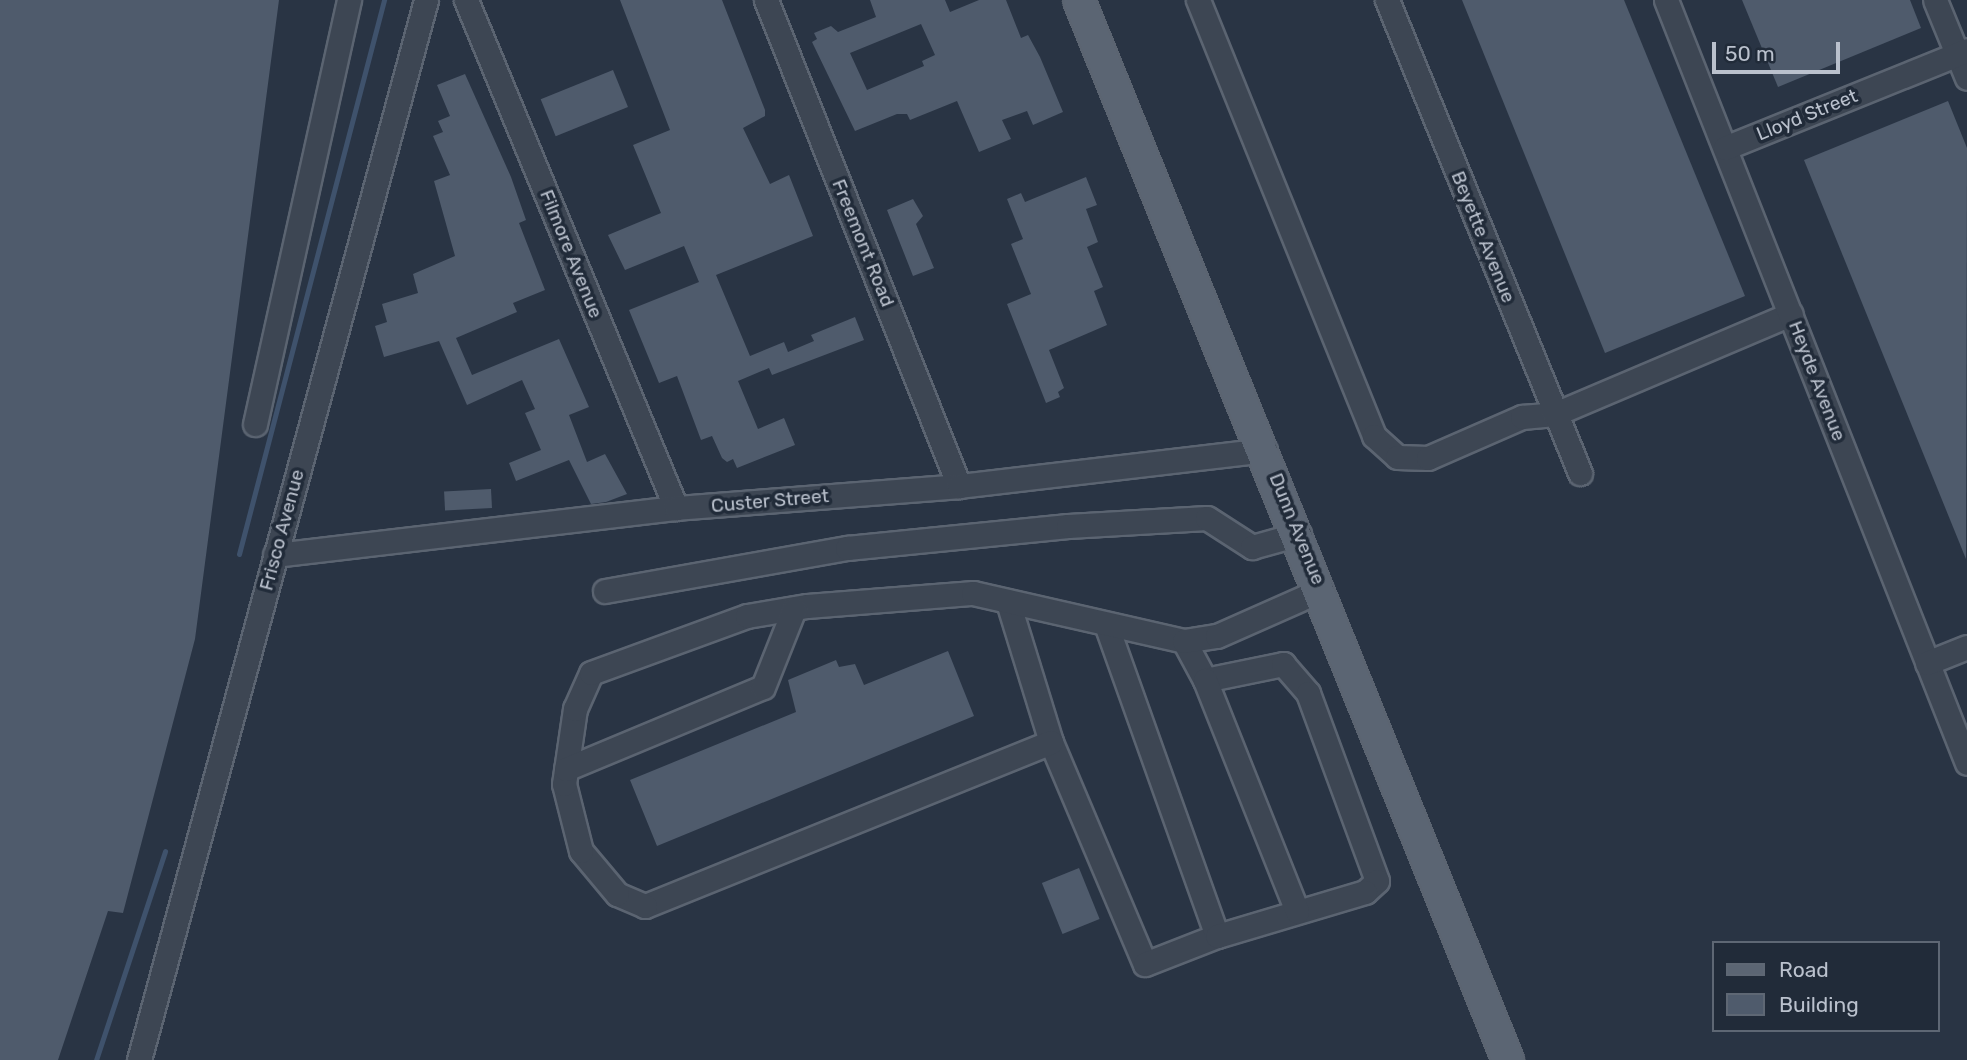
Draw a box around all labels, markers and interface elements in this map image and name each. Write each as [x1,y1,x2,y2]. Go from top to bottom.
scale bar [1715,28,1843,72]
text: 50 m [1725,41,1775,66]
street label: Lloyd Street [1753,84,1861,146]
street label: Beyette Avenue [1446,168,1520,306]
street label: Freemont Road [827,176,899,310]
street label: Filmore Avenue [535,186,607,322]
street label: Heyde Avenue [1784,318,1850,444]
street label: Frisco Avenue [255,467,309,593]
street label: Dunn Avenue [1264,470,1330,588]
street label: Custer Street [710,484,830,518]
legend [1712,941,1939,1032]
text: Road [1779,957,1829,982]
text: Building [1779,992,1859,1017]

